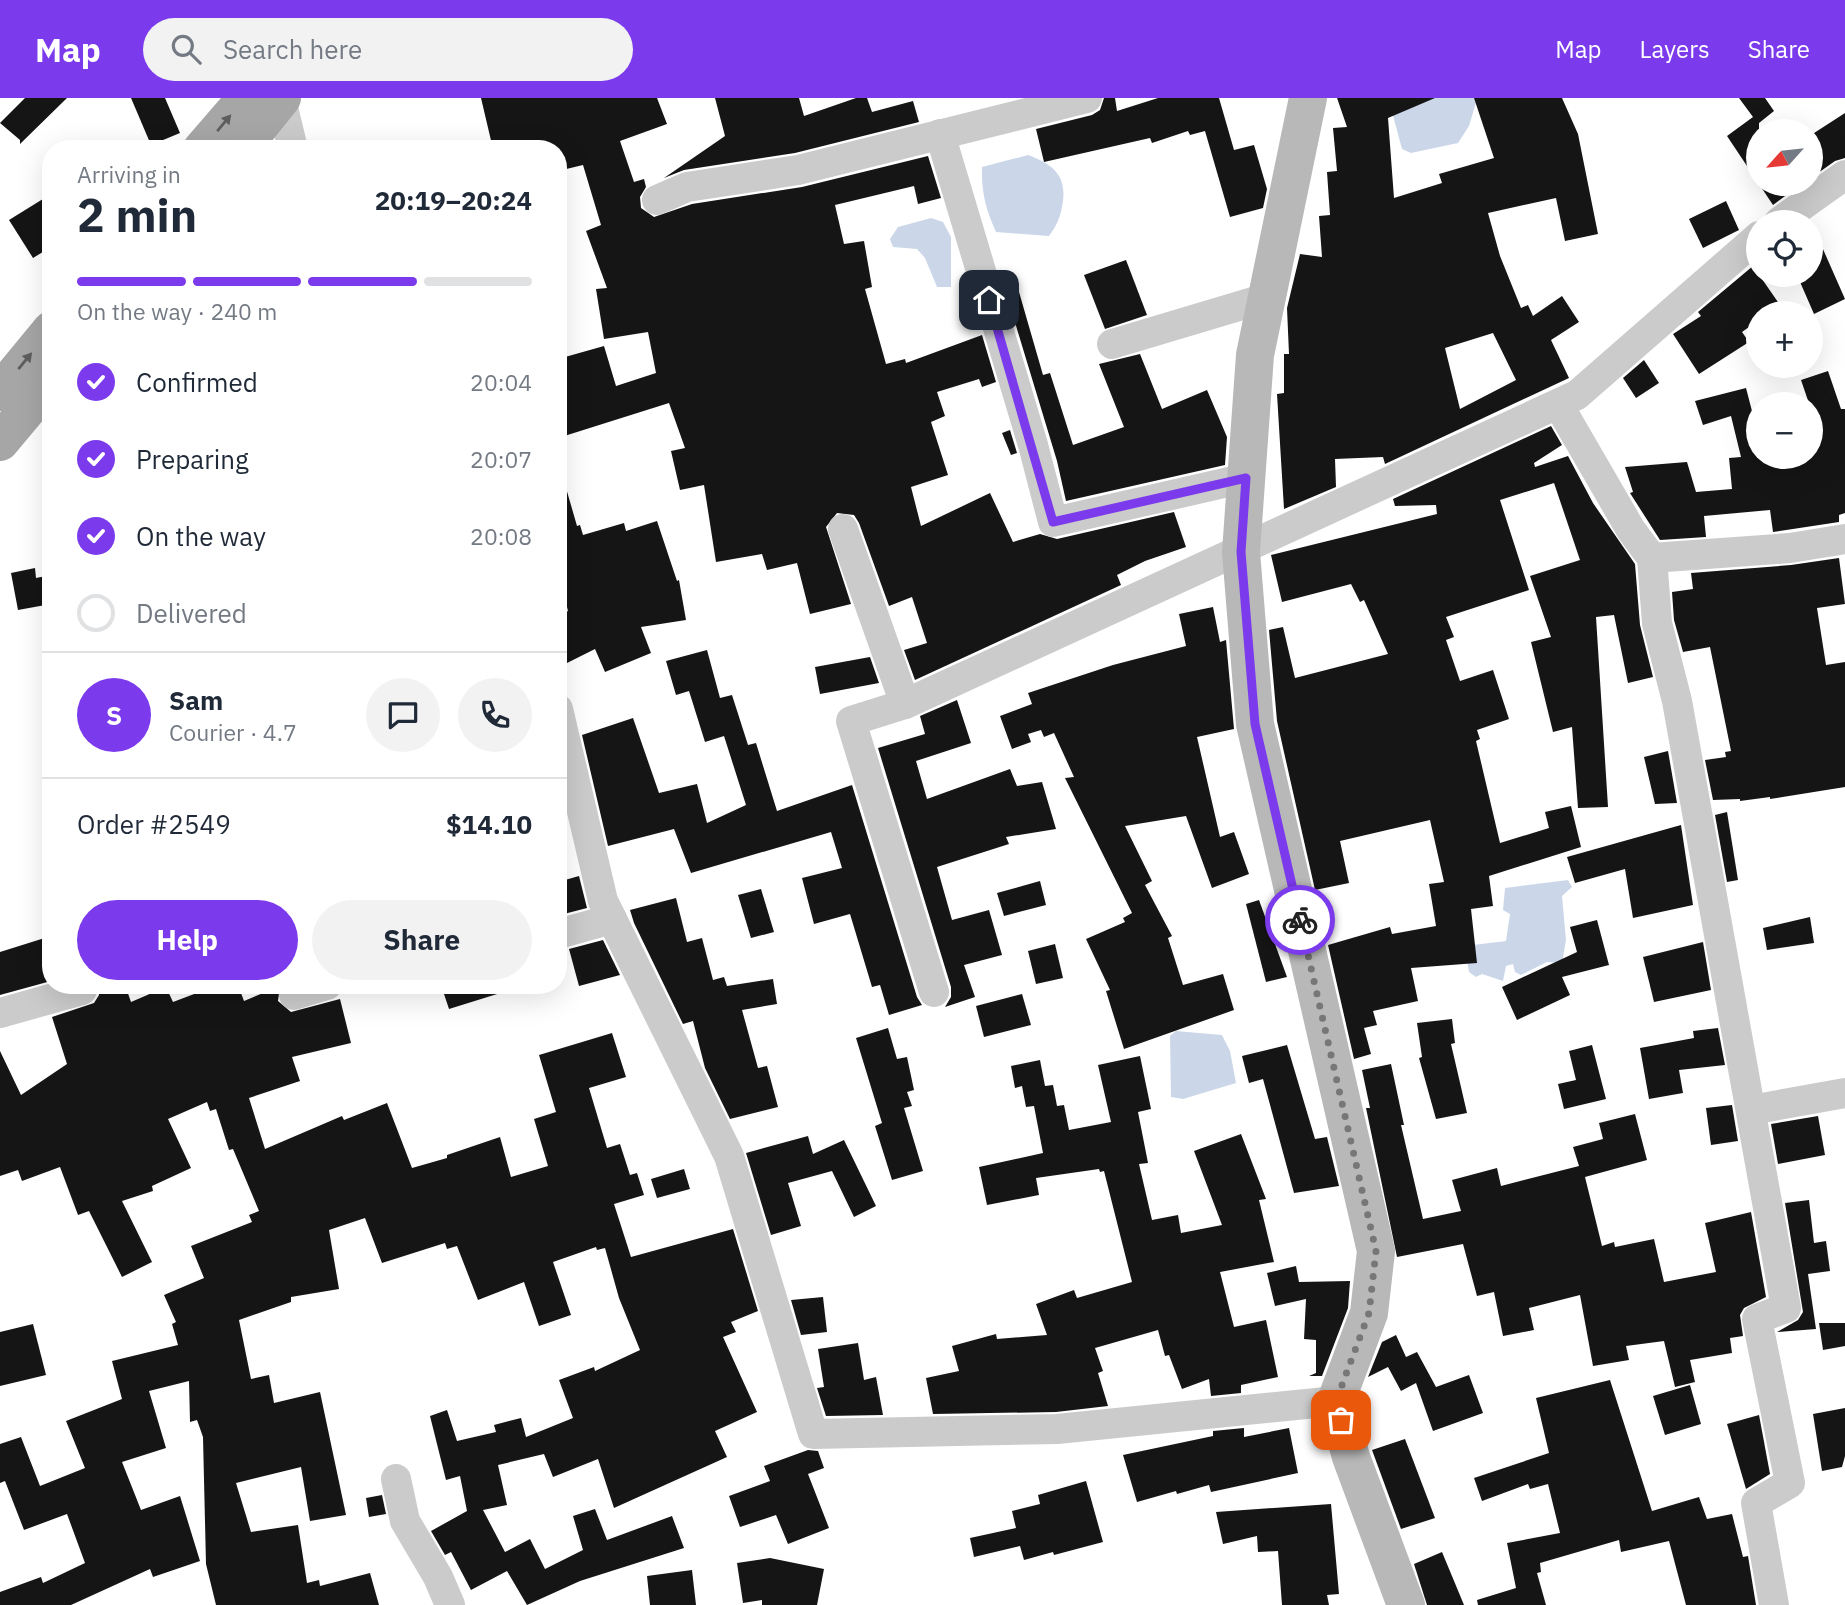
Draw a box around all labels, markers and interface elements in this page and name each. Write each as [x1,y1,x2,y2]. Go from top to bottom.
search box [143,18,633,81]
text: Map [35,28,101,71]
icon: search [167,30,205,68]
text: Search here [223,32,362,66]
text: Map [1555,33,1602,65]
text: Layers [1640,33,1710,65]
text: Share [1748,33,1810,65]
one-way arrow [216,115,231,132]
north arrow [1746,119,1824,196]
map controls [1746,119,1823,469]
text: Arriving in [77,159,181,189]
text: 20:19–20:24 [375,183,532,217]
text: 2 min [77,185,197,245]
button: locate [1746,210,1823,287]
pin [959,270,1019,330]
icon: home [970,281,1008,319]
text: On the way · 240 m [77,296,277,326]
button: + [1746,301,1823,378]
one-way arrow [18,352,33,370]
icon: check [77,363,115,401]
text: Confirmed [136,365,258,399]
text: 20:04 [470,367,532,397]
button: − [1746,392,1823,469]
icon: check [77,440,115,478]
text: Preparing [136,442,249,476]
text: 20:07 [470,444,532,474]
icon: check [77,517,115,555]
text: On the way [136,519,266,553]
text: 20:08 [470,521,532,551]
text: Delivered [136,596,247,630]
button: chat [366,678,440,752]
button: phone [458,678,532,752]
text: Sam [169,683,223,717]
text: S [106,698,122,732]
text: Courier · 4.7 [169,717,297,747]
text: Order #2549 [77,807,231,841]
text: $14.10 [446,807,532,841]
courier [1265,885,1335,955]
button: Help [77,900,298,980]
button: Share [312,900,532,980]
icon: bike [1281,901,1319,939]
pin [1311,1390,1371,1450]
icon: bag [1322,1401,1360,1439]

